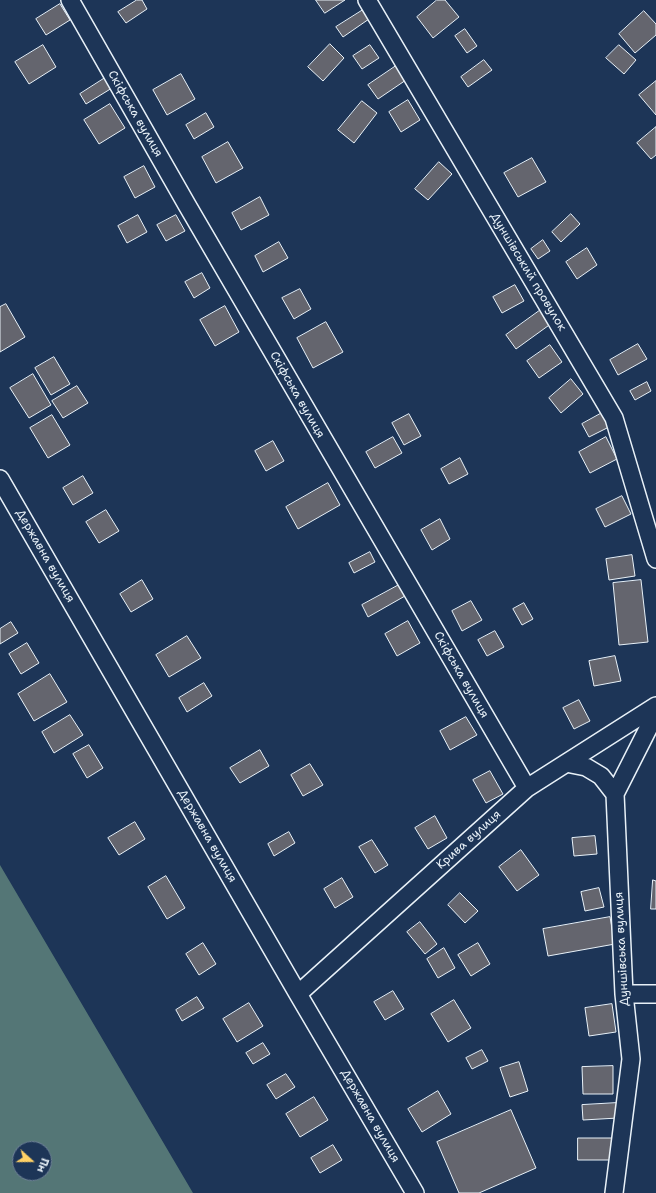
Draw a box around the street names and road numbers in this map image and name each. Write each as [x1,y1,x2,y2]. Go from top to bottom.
street label: Скіфська вулиця [104,68,166,160]
street label: Дуншівський провулок [487,210,569,334]
street label: Скіфська вулиця [266,349,328,441]
street label: Державна вулиця [12,507,78,605]
street label: Скіфська вулиця [430,629,492,721]
street label: Державна вулиця [174,787,240,885]
street label: Крива вулиця [434,807,504,873]
street label: Дуншівська вулиця [612,891,632,1007]
street label: Державна вулиця [337,1067,403,1165]

